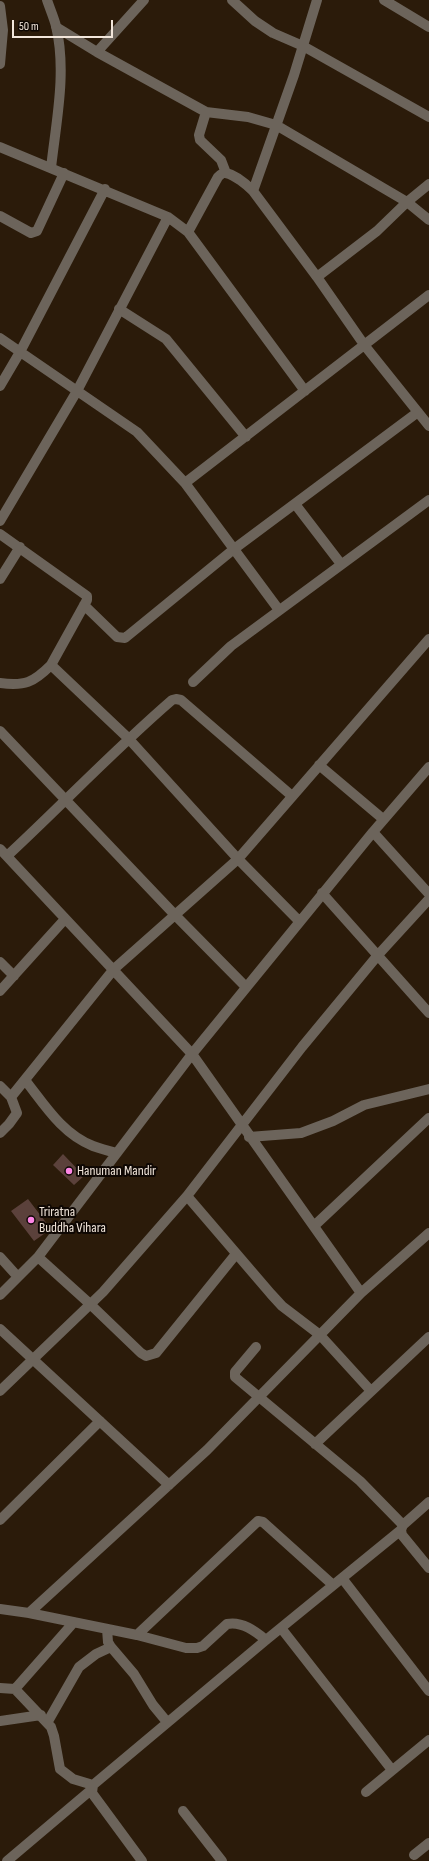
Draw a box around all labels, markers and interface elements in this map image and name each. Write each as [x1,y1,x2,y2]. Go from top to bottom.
scale bar [14,12,115,38]
text: 50 m [19,19,39,34]
place label: Hanuman Mandir [77,1163,156,1179]
marker: Hanuman Mandir [64,1166,74,1176]
place label: Triratna Buddha Vihara [39,1204,106,1236]
marker: Triratna Buddha Vihara [26,1215,36,1225]

